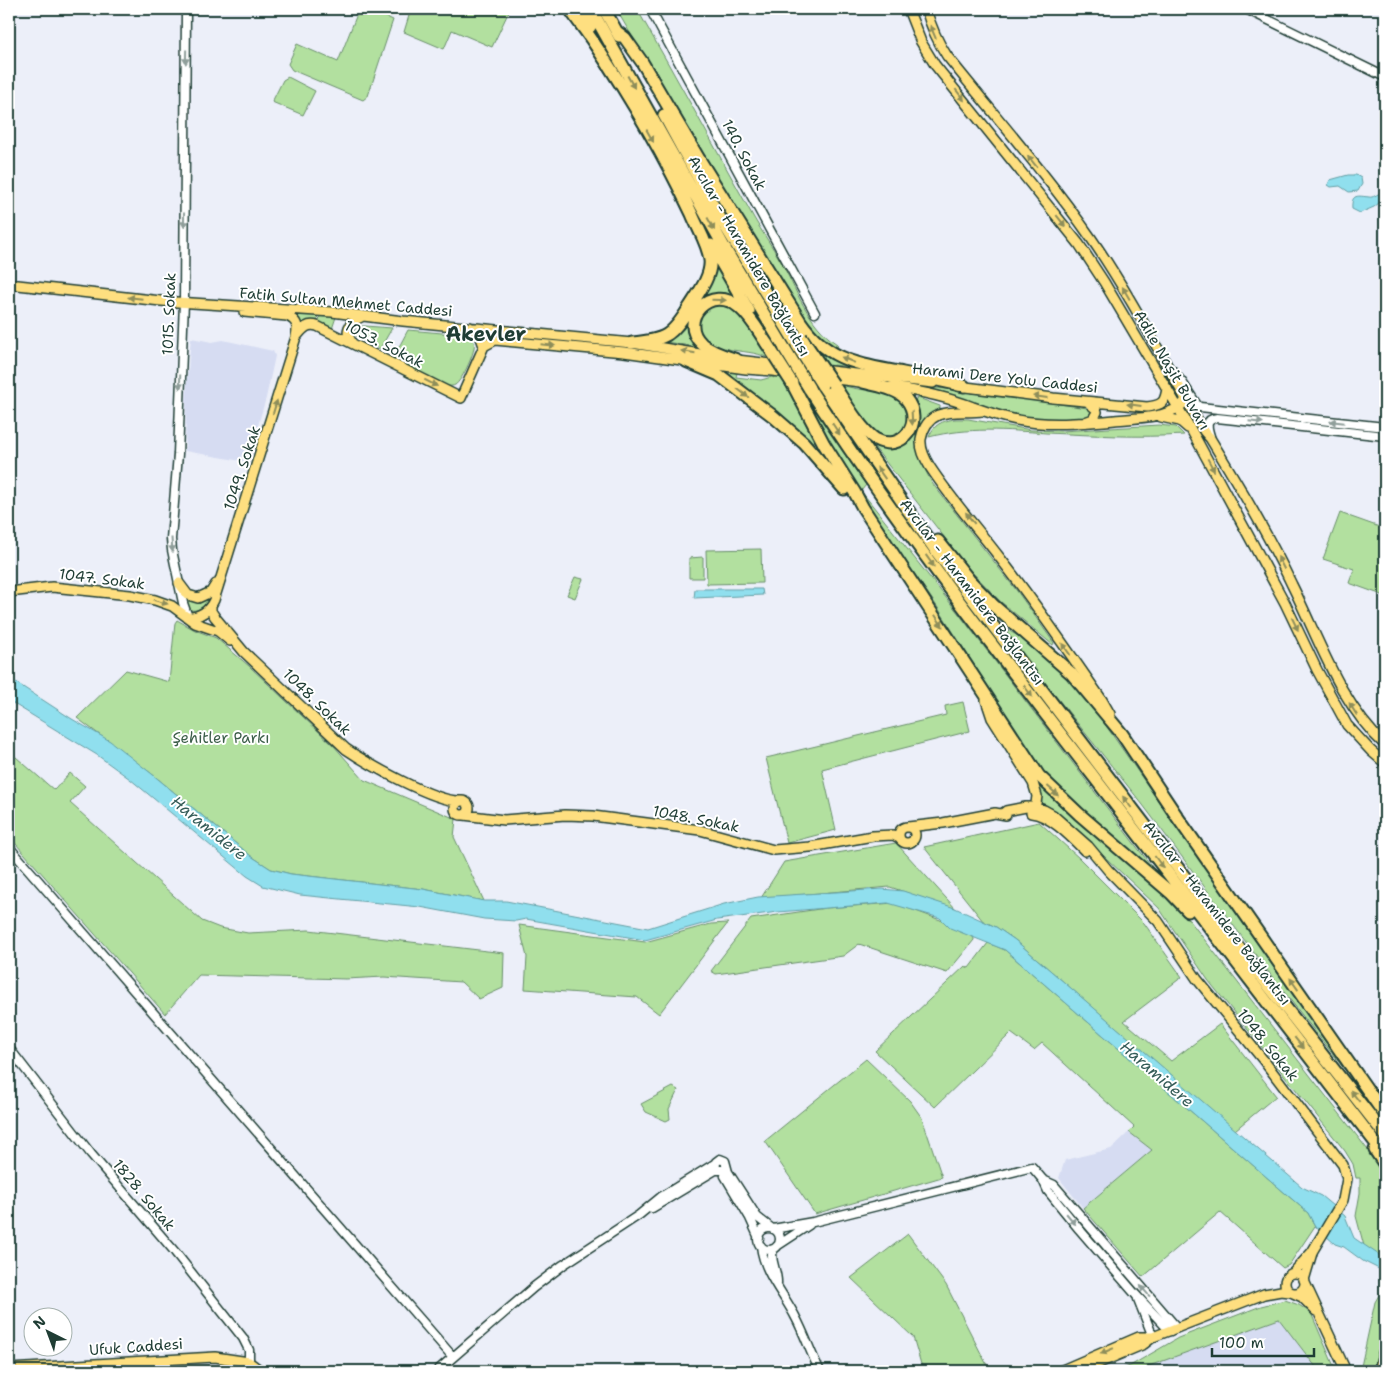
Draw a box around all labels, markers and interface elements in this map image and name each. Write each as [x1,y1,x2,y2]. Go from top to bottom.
one-way arrow [929,25,937,39]
one-way arrow [182,50,190,66]
one-way arrow [627,75,635,90]
one-way arrow [954,88,965,101]
street label: 140. Sokak [717,116,771,194]
one-way arrow [646,129,654,143]
street label: Avcılar - Haramidere Bağlantısı [683,152,815,360]
one-way arrow [1026,155,1037,168]
one-way arrow [180,212,188,228]
one-way arrow [1056,215,1067,228]
one-way arrow [707,216,715,231]
street label: 1015. Sokak [158,272,180,356]
street label: Fatih Sultan Mehmet Caddesi [239,283,453,321]
one-way arrow [1121,287,1130,300]
one-way arrow [126,294,142,302]
one-way arrow [712,296,728,304]
street label: Adile Naşit Bulvarı [1129,306,1215,434]
street label: 1053. Sokak [341,315,427,373]
district label: Akevler [446,321,527,347]
one-way arrow [540,341,556,349]
one-way arrow [680,348,696,356]
one-way arrow [841,356,855,364]
street label: Harami Dere Yolu Caddesi [911,358,1099,398]
one-way arrow [176,375,184,391]
one-way arrow [424,379,439,387]
one-way arrow [736,388,749,399]
one-way arrow [1031,393,1047,401]
one-way arrow [272,400,280,415]
one-way arrow [1125,401,1141,409]
one-way arrow [908,410,916,426]
one-way arrow [1248,418,1264,426]
one-way arrow [1328,418,1344,426]
one-way arrow [831,422,841,436]
street label: 1049. Sokak [219,423,265,513]
one-way arrow [1207,458,1215,473]
one-way arrow [876,467,886,480]
street label: Avcılar - Haramidere Bağlantısı [895,495,1049,689]
one-way arrow [964,512,975,525]
one-way arrow [168,537,176,553]
one-way arrow [925,554,935,568]
one-way arrow [1277,556,1285,570]
street label: 1047. Sokak [58,564,146,594]
one-way arrow [153,598,168,606]
one-way arrow [934,615,943,628]
one-way arrow [1291,617,1299,632]
one-way arrow [1061,642,1071,656]
street label: 1048. Sokak [278,664,356,740]
one-way arrow [1022,684,1033,697]
one-way arrow [1349,702,1358,715]
park label: Şehitler Parkı [173,728,269,748]
one-way arrow [1047,785,1059,797]
water label: Haramidere [167,791,251,865]
one-way arrow [1122,796,1133,809]
street label: 1048. Sokak [651,801,741,837]
street label: Avcılar - Haramidere Bağlantısı [1139,817,1295,1009]
one-way arrow [1154,855,1164,869]
one-way arrow [1289,977,1299,990]
street label: 1048. Sokak [1233,1005,1303,1085]
water label: Haramidere [1116,1036,1198,1112]
one-way arrow [1293,1036,1304,1049]
one-way arrow [1350,1090,1361,1103]
street label: 1828. Sokak [108,1155,180,1235]
one-way arrow [1065,1213,1076,1225]
one-way arrow [1140,1285,1151,1297]
north arrow [22,1308,72,1358]
text: N [29,1312,49,1333]
scale bar [1212,1325,1314,1357]
text: 100 m [1219,1333,1264,1353]
street label: Ufuk Caddesi [88,1334,184,1360]
one-way arrow [1100,1347,1114,1355]

